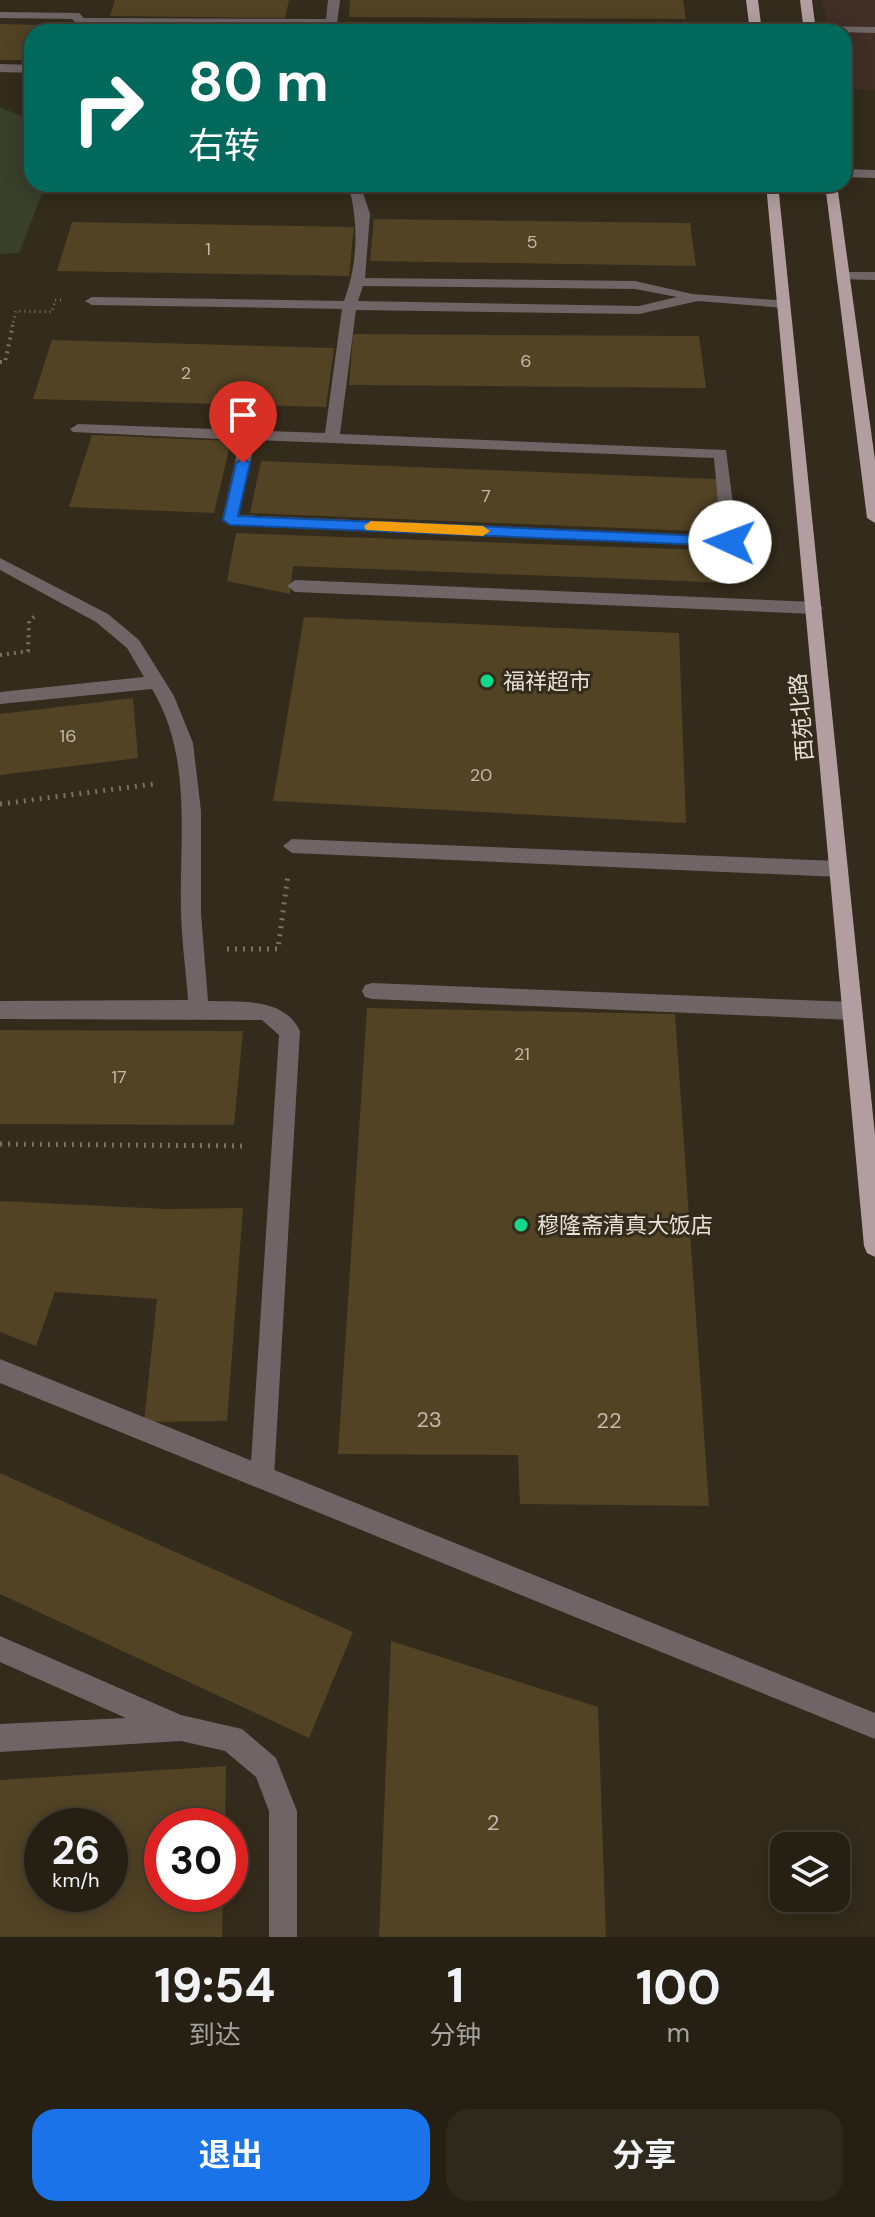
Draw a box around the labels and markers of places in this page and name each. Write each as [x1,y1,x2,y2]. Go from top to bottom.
pin [209,381,277,463]
place label: 福祥超市 [503,667,591,696]
marker: 福祥超市 [478,672,496,690]
place label: 穆隆斋清真大饭店 [537,1211,713,1240]
marker: 穆隆斋清真大饭店 [512,1216,530,1234]

